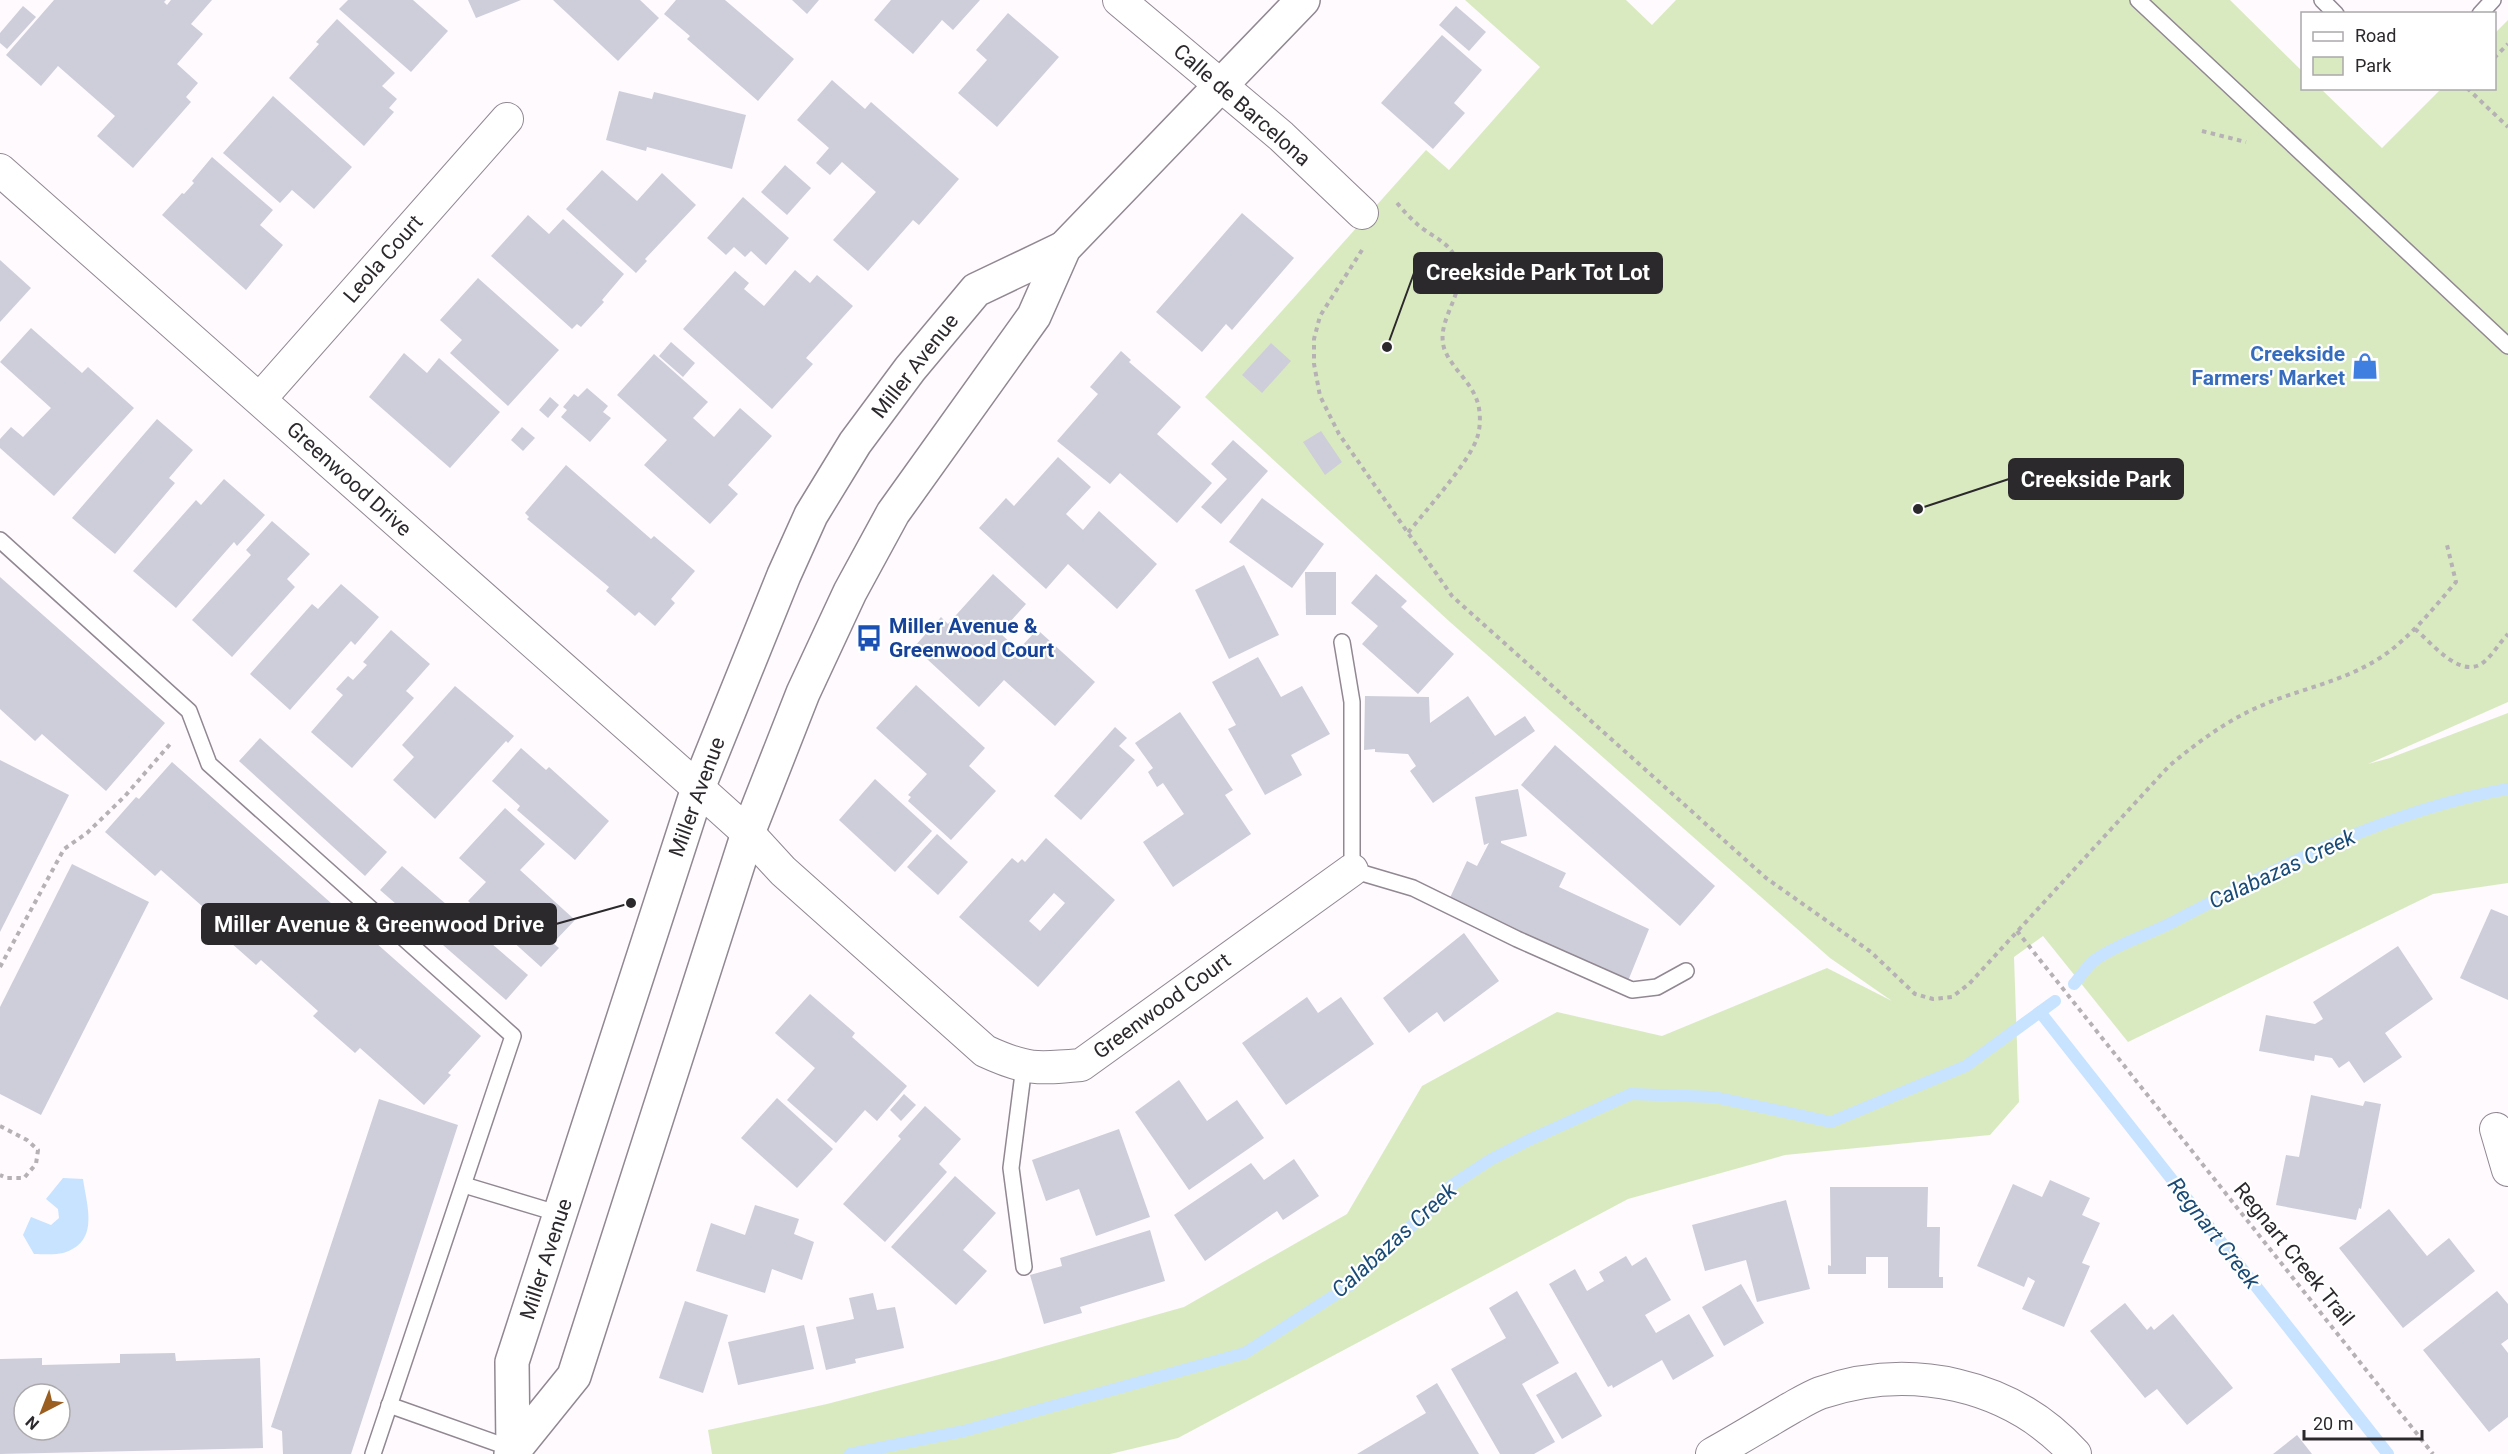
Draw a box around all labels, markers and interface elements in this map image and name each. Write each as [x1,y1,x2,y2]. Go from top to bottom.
legend [2301,12,2496,90]
text: Road [2355,25,2396,46]
street label: Calle de Barcelona [1169,39,1315,171]
text: Park [2355,55,2392,76]
street label: Leola Court [339,210,428,308]
callout: Creekside Park Tot Lot [1414,253,1662,293]
text: Creekside Park Tot Lot [1426,260,1651,285]
street label: Miller Avenue [867,309,963,423]
place label: Creekside Farmers' Market [2192,342,2345,390]
shop icon: Creekside Farmers' Market [2350,351,2380,381]
street label: Greenwood Drive [282,417,416,541]
callout: Creekside Park [2009,459,2183,499]
text: Creekside Park [2021,467,2171,492]
place label: Miller Avenue & Greenwood Court [889,614,1054,662]
bus stop icon: Miller Avenue & Greenwood Court [854,623,884,653]
street label: Miller Avenue [664,734,730,860]
water label: Calabazas Creek [2205,824,2360,914]
callout: Miller Avenue & Greenwood Drive [202,904,556,944]
text: Miller Avenue & Greenwood Drive [214,912,544,937]
street label: Greenwood Court [1089,948,1235,1064]
water label: Regnart Creek [2163,1172,2266,1295]
water label: Calabazas Creek [1327,1177,1462,1302]
street label: Regnart Creek Trail [2229,1178,2359,1330]
street label: Miller Avenue [515,1195,577,1323]
north arrow [12,1382,72,1442]
scale bar [2304,1403,2422,1441]
text: N [22,1412,43,1434]
text: 20 m [2313,1413,2353,1434]

